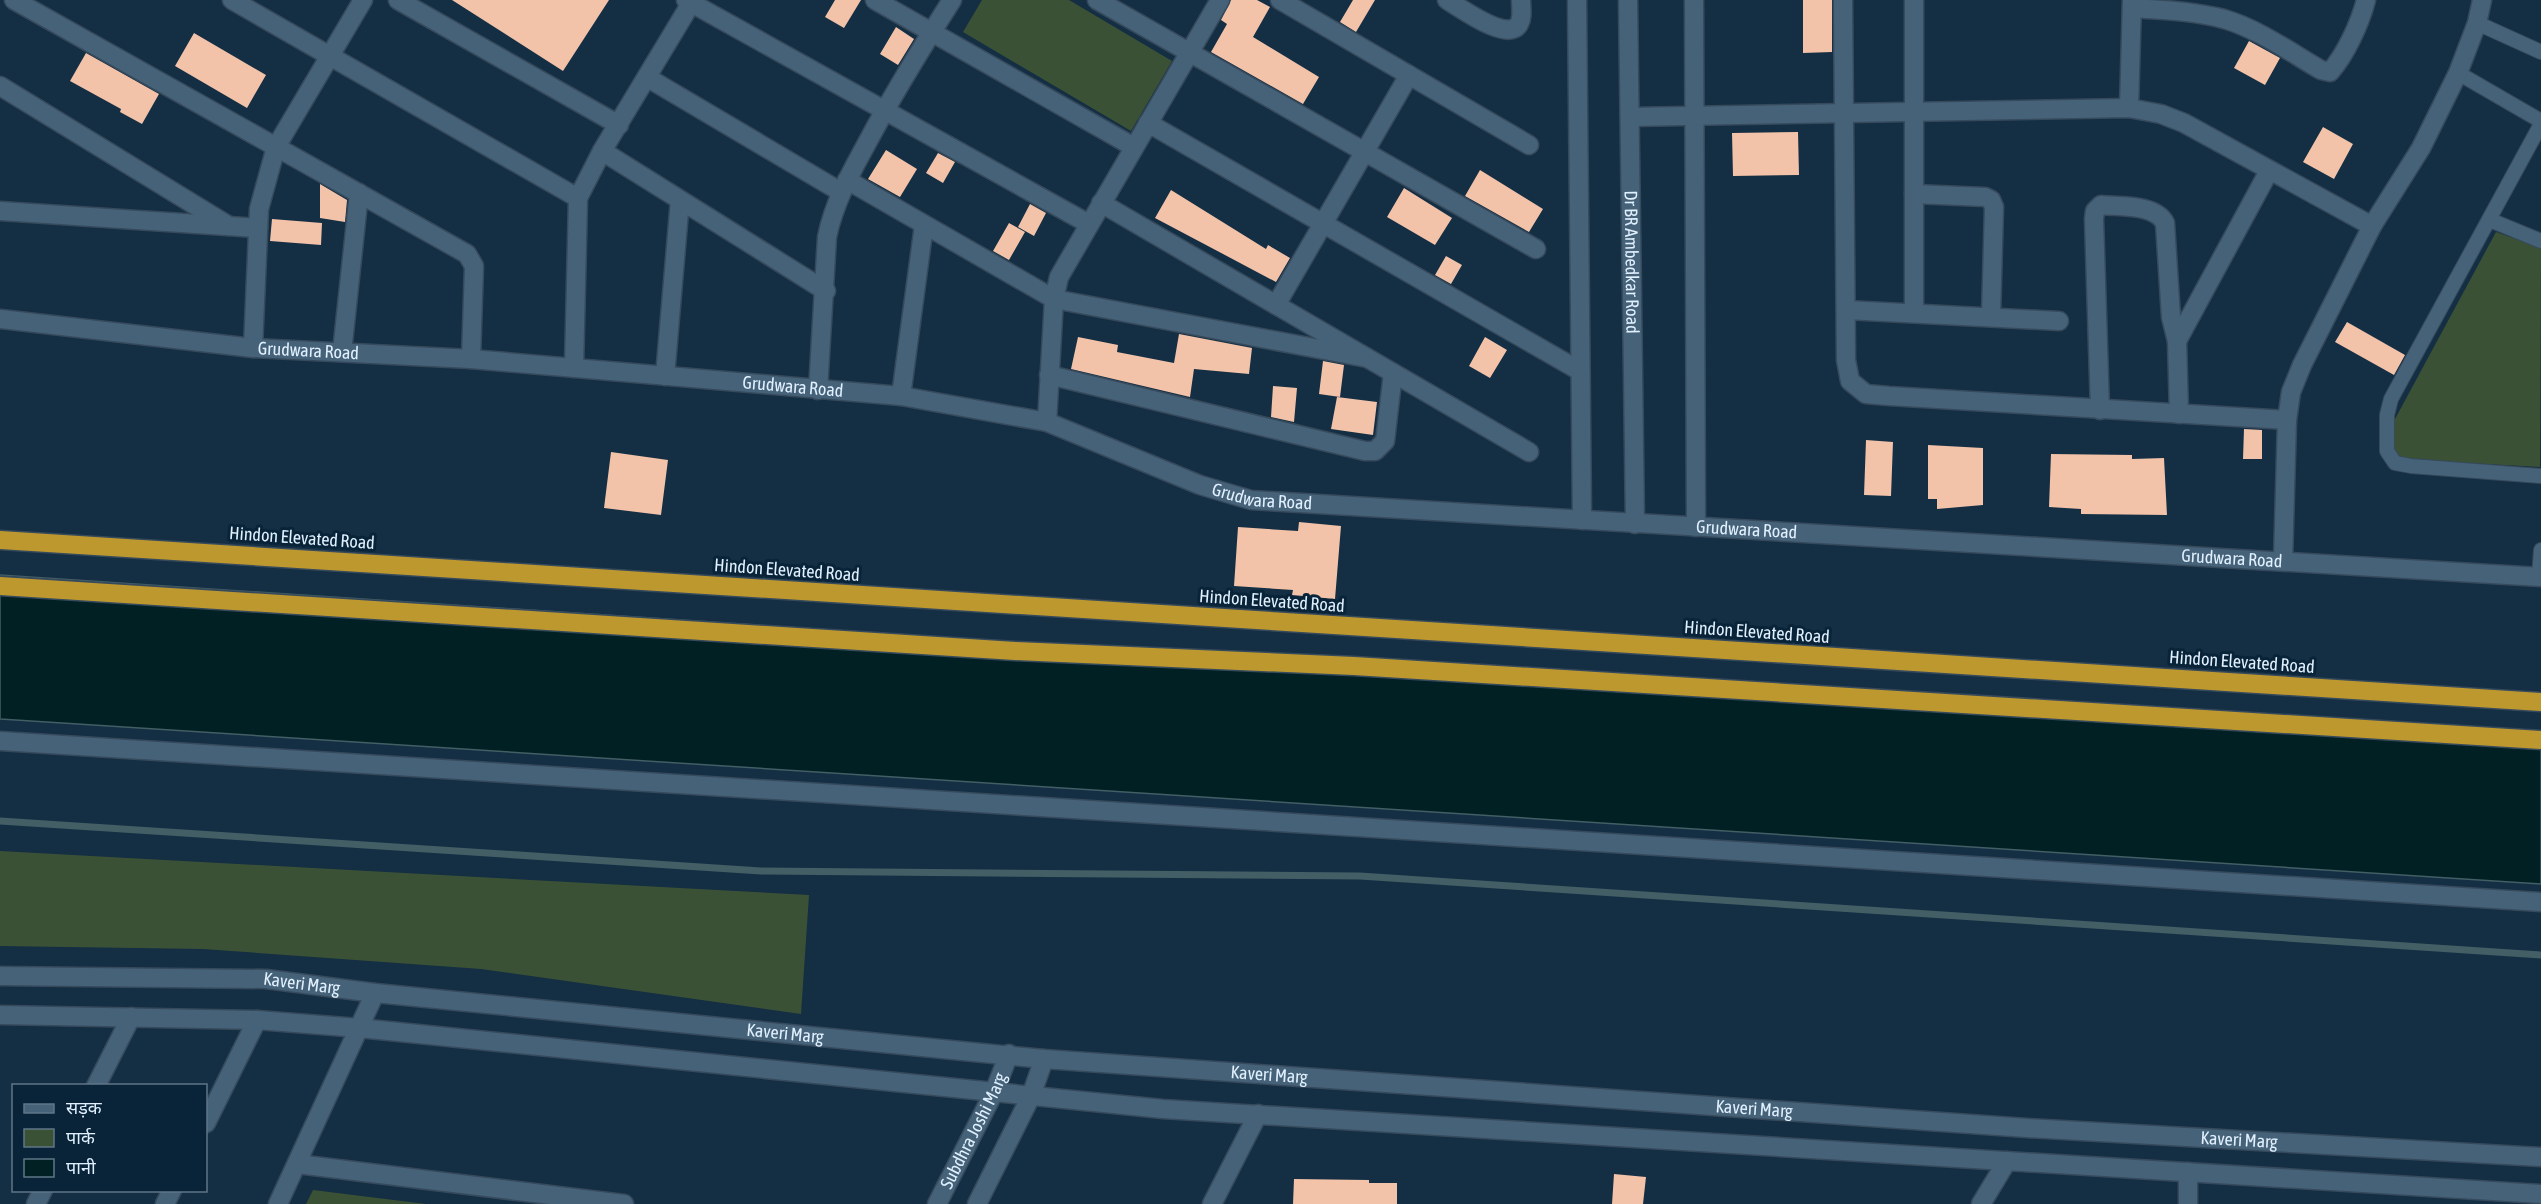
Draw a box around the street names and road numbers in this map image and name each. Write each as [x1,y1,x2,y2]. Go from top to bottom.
street label: Dr BR Ambedkar Road [1621,190,1643,334]
street label: Grudwara Road [257,337,359,363]
street label: Grudwara Road [742,371,844,401]
street label: Grudwara Road [1210,478,1313,514]
street label: Grudwara Road [1696,516,1798,543]
street label: Hindon Elevated Road [229,522,376,553]
street label: Grudwara Road [2181,545,2283,572]
street label: Hindon Elevated Road [714,554,861,585]
street label: Hindon Elevated Road [1199,585,1346,616]
street label: Hindon Elevated Road [1684,616,1831,647]
street label: Hindon Elevated Road [2169,646,2316,677]
street label: Kaveri Marg [262,968,342,998]
street label: Kaveri Marg [746,1019,825,1047]
street label: Kaveri Marg [1230,1061,1309,1088]
street label: Subdhra Joshi Marg [936,1069,1011,1192]
street label: Kaveri Marg [1715,1095,1794,1122]
street label: Kaveri Marg [2200,1127,2278,1152]

